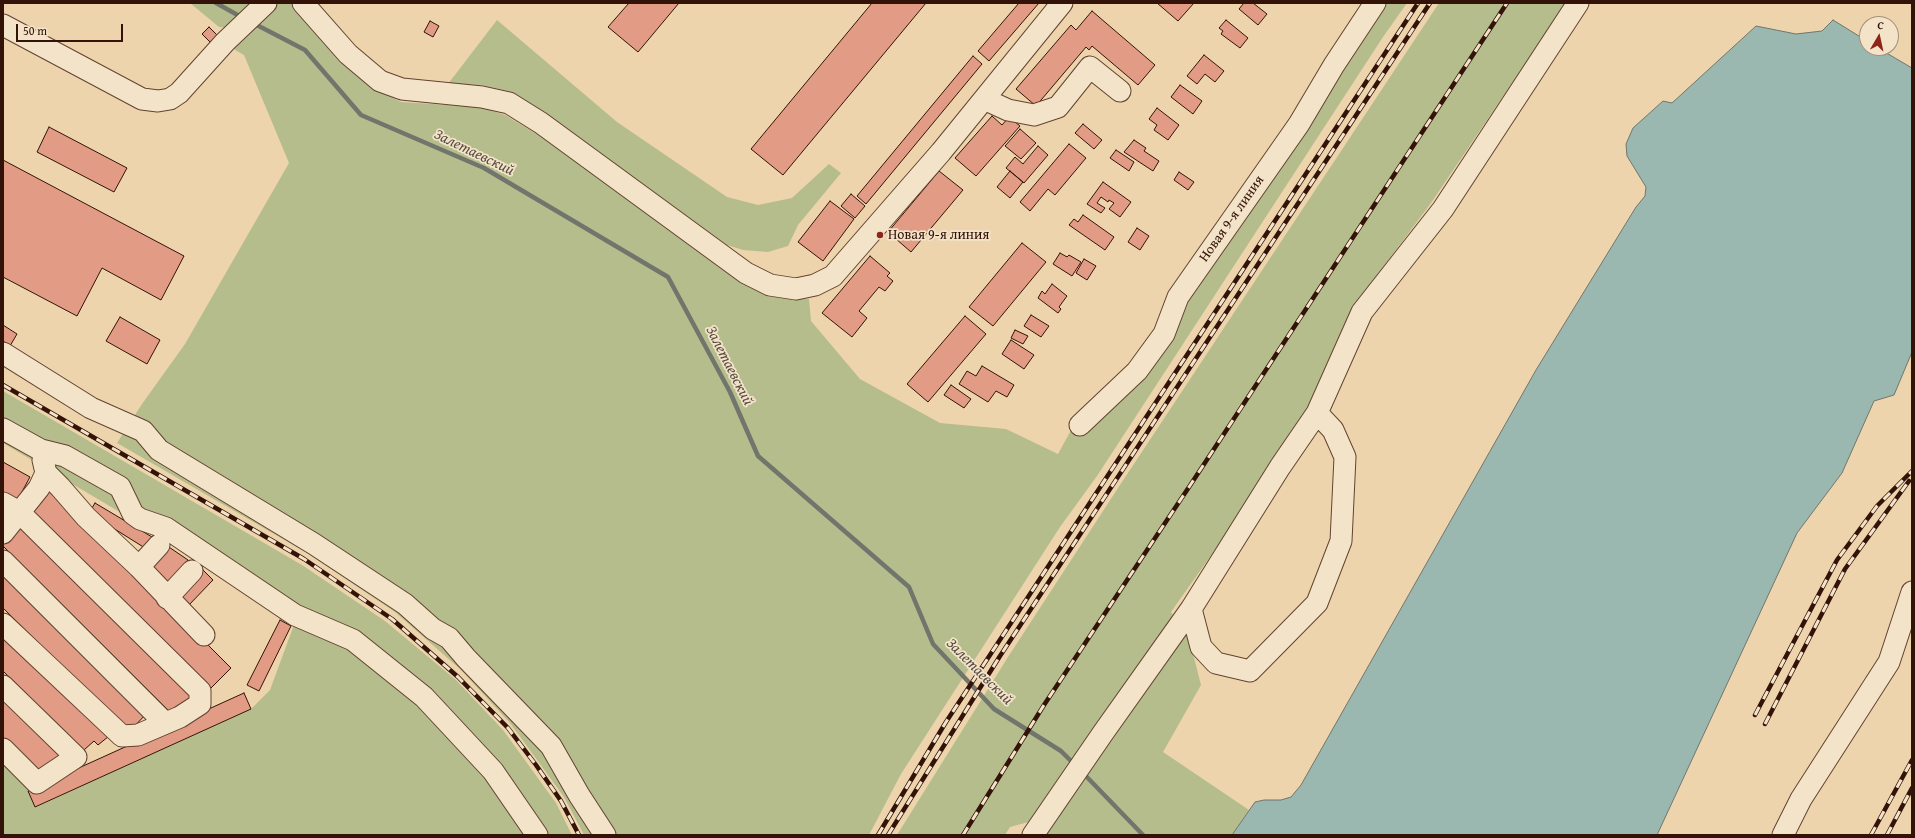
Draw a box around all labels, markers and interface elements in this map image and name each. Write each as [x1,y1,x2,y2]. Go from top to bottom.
scale bar [18,16,125,42]
north arrow [1859,16,1899,56]
text: С [1876,17,1885,34]
text: 50 m [23,22,47,39]
water label: Залетаевский [431,126,517,180]
street label: Новая 9-я линия [1196,173,1268,265]
place label: Новая 9-я линия [888,227,989,243]
marker: Новая 9-я линия [875,230,885,240]
water label: Залетаевский [701,323,757,409]
water label: Залетаевский [942,635,1016,709]

